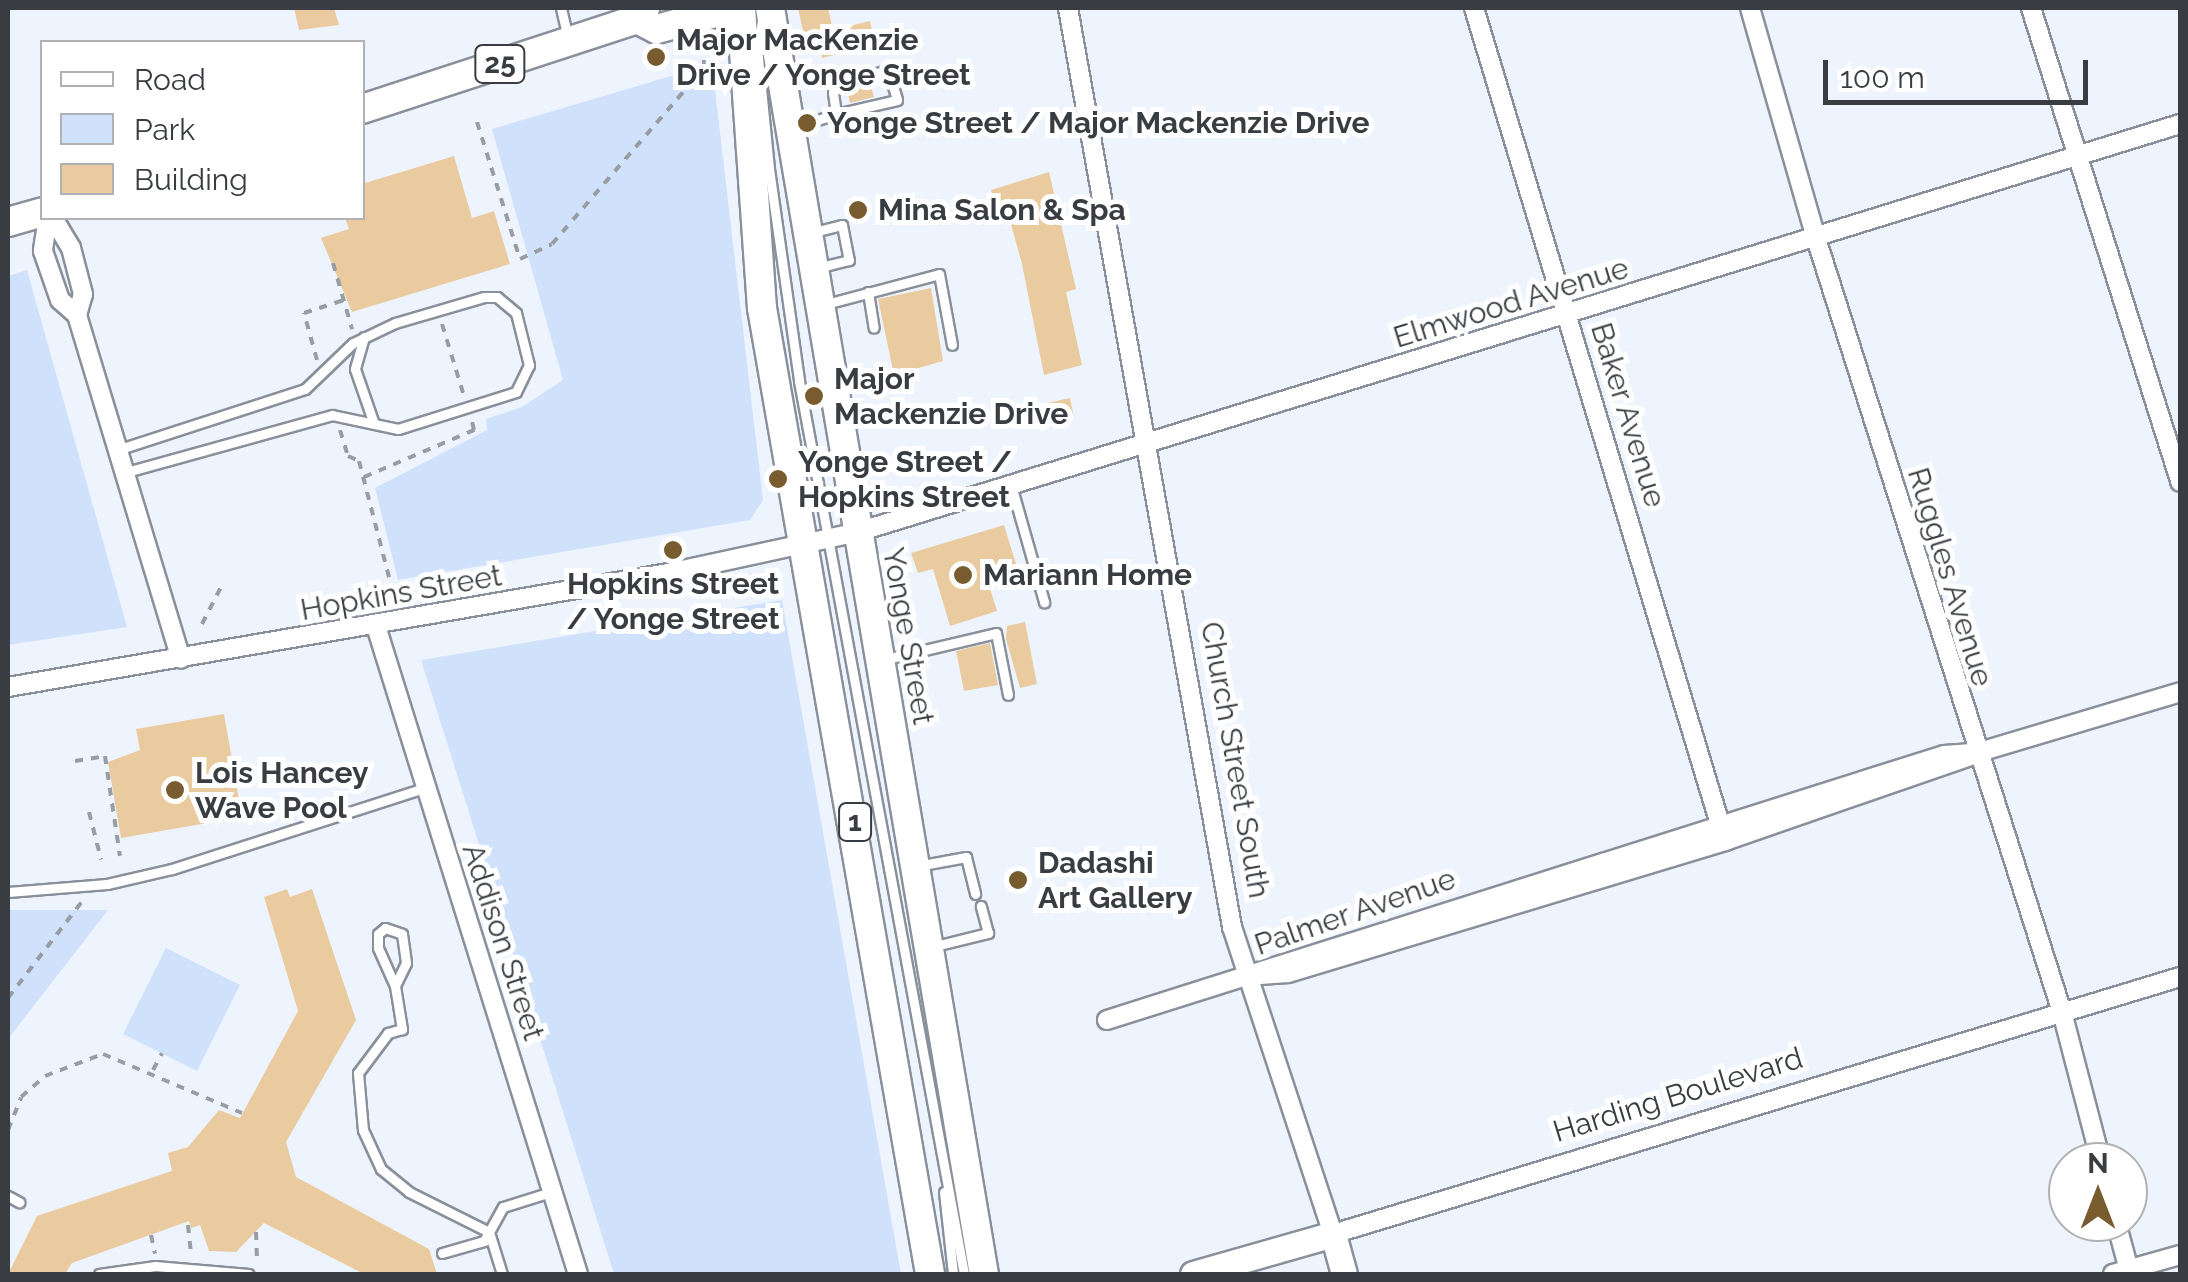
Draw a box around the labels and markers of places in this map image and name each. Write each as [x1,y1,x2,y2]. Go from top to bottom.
place label: Major MacKenzie Drive / Yonge Street [676,22,972,92]
marker: Major MacKenzie Drive / Yonge Street [645,46,667,68]
place label: Yonge Street / Major Mackenzie Drive [827,105,1370,141]
marker: Yonge Street / Major Mackenzie Drive [796,112,818,134]
place label: Mina Salon & Spa [878,192,1126,228]
marker: Mina Salon & Spa [847,199,869,221]
place label: Major Mackenzie Drive [834,361,1068,432]
marker: Major Mackenzie Drive [803,385,825,407]
place label: Yonge Street / Hopkins Street [798,444,1012,514]
marker: Yonge Street / Hopkins Street [767,468,789,490]
marker: Hopkins Street / Yonge Street [662,539,684,561]
place label: Mariann Home [983,557,1192,593]
marker: Mariann Home [952,564,974,586]
place label: Hopkins Street / Yonge Street [566,566,780,636]
place label: Lois Hancey Wave Pool [195,755,368,826]
marker: Lois Hancey Wave Pool [164,779,186,801]
place label: Dadashi Art Gallery [1038,845,1193,916]
marker: Dadashi Art Gallery [1007,869,1029,891]

